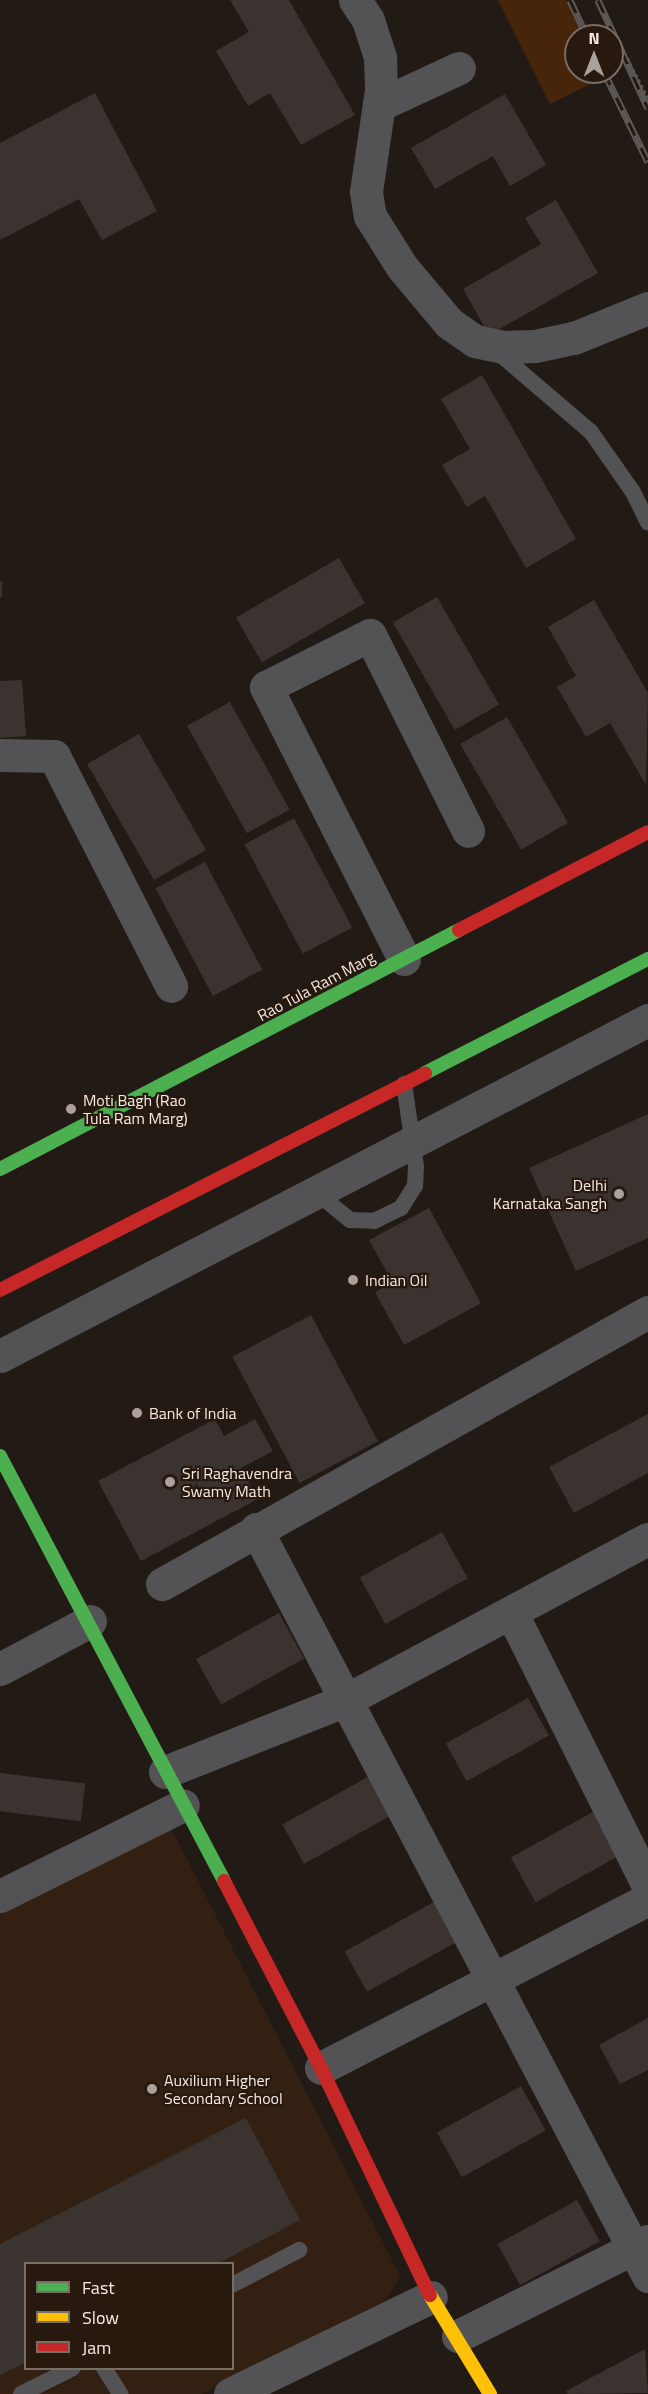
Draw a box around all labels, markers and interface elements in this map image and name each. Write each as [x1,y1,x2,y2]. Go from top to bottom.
north arrow [564,24,624,84]
text: N [588,26,600,50]
street label: Rao Tula Ram Marg [254,947,378,1025]
place label: Moti Bagh (Rao Tula Ram Marg) [83,1090,188,1128]
marker: Moti Bagh (Rao Tula Ram Marg) [64,1102,78,1116]
place label: Delhi Karnataka Sangh [493,1175,607,1213]
marker: Delhi Karnataka Sangh [612,1187,626,1201]
place label: Indian Oil [365,1270,427,1290]
marker: Indian Oil [346,1273,360,1287]
place label: Bank of India [149,1403,236,1423]
marker: Bank of India [130,1406,144,1420]
place label: Sri Raghavendra Swamy Math [182,1463,292,1501]
marker: Sri Raghavendra Swamy Math [163,1475,177,1489]
place label: Auxilium Higher Secondary School [164,2070,283,2108]
marker: Auxilium Higher Secondary School [145,2082,159,2096]
legend [24,2262,234,2370]
text: Fast [82,2274,115,2301]
text: Slow [82,2304,119,2331]
text: Jam [82,2334,111,2361]

